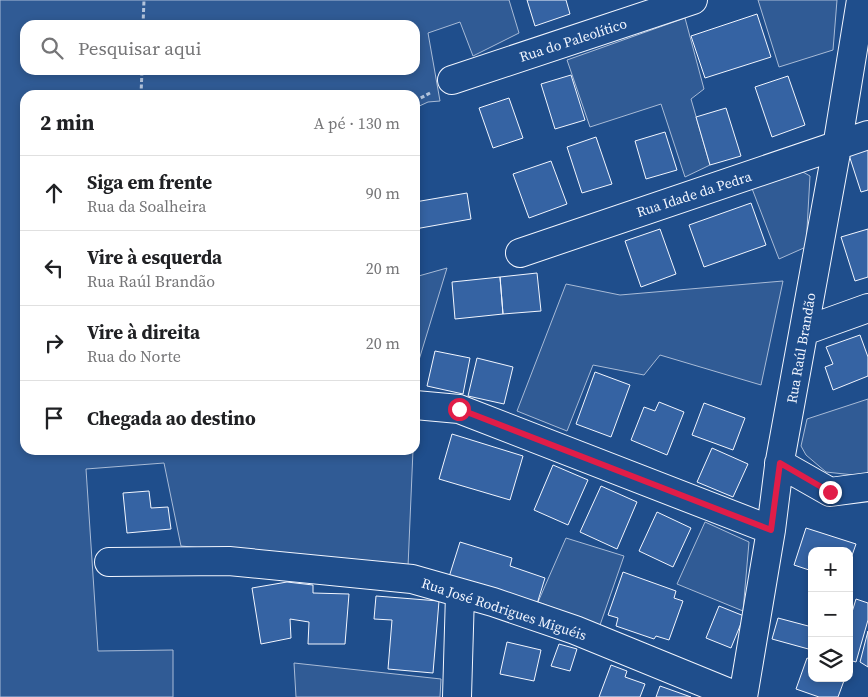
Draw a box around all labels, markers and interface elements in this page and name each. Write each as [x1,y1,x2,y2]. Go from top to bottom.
street label: Rua do Paleolítico [517,13,630,67]
search box [20,20,420,75]
icon: search [38,34,66,62]
text: Pesquisar aqui [78,35,201,61]
text: 2 min [40,108,95,137]
text: A pé · 130 m [314,112,400,134]
street label: Rua Idade da Pedra [634,166,755,222]
text: Siga em frente [87,169,212,195]
icon: ahead [40,179,68,207]
text: 90 m [366,182,400,204]
text: Rua da Soalheira [87,195,206,217]
text: Vire à esquerda [87,244,222,270]
icon: left [40,254,68,282]
text: 20 m [366,257,400,279]
text: Rua Raúl Brandão [87,270,215,292]
street label: Rua Raúl Brandão [781,291,821,405]
text: Vire à direita [87,319,200,345]
icon: right [40,329,68,357]
text: 20 m [366,332,400,354]
text: Rua do Norte [87,345,181,367]
route start [448,398,471,421]
icon: arrive [40,404,68,432]
text: Chegada ao destino [87,405,256,431]
route end [819,481,842,504]
map controls [808,547,853,682]
button: + [808,547,853,592]
street label: Rua José Rodrigues Miguéis [419,573,589,645]
button: − [808,592,853,637]
button: layers [808,637,853,682]

